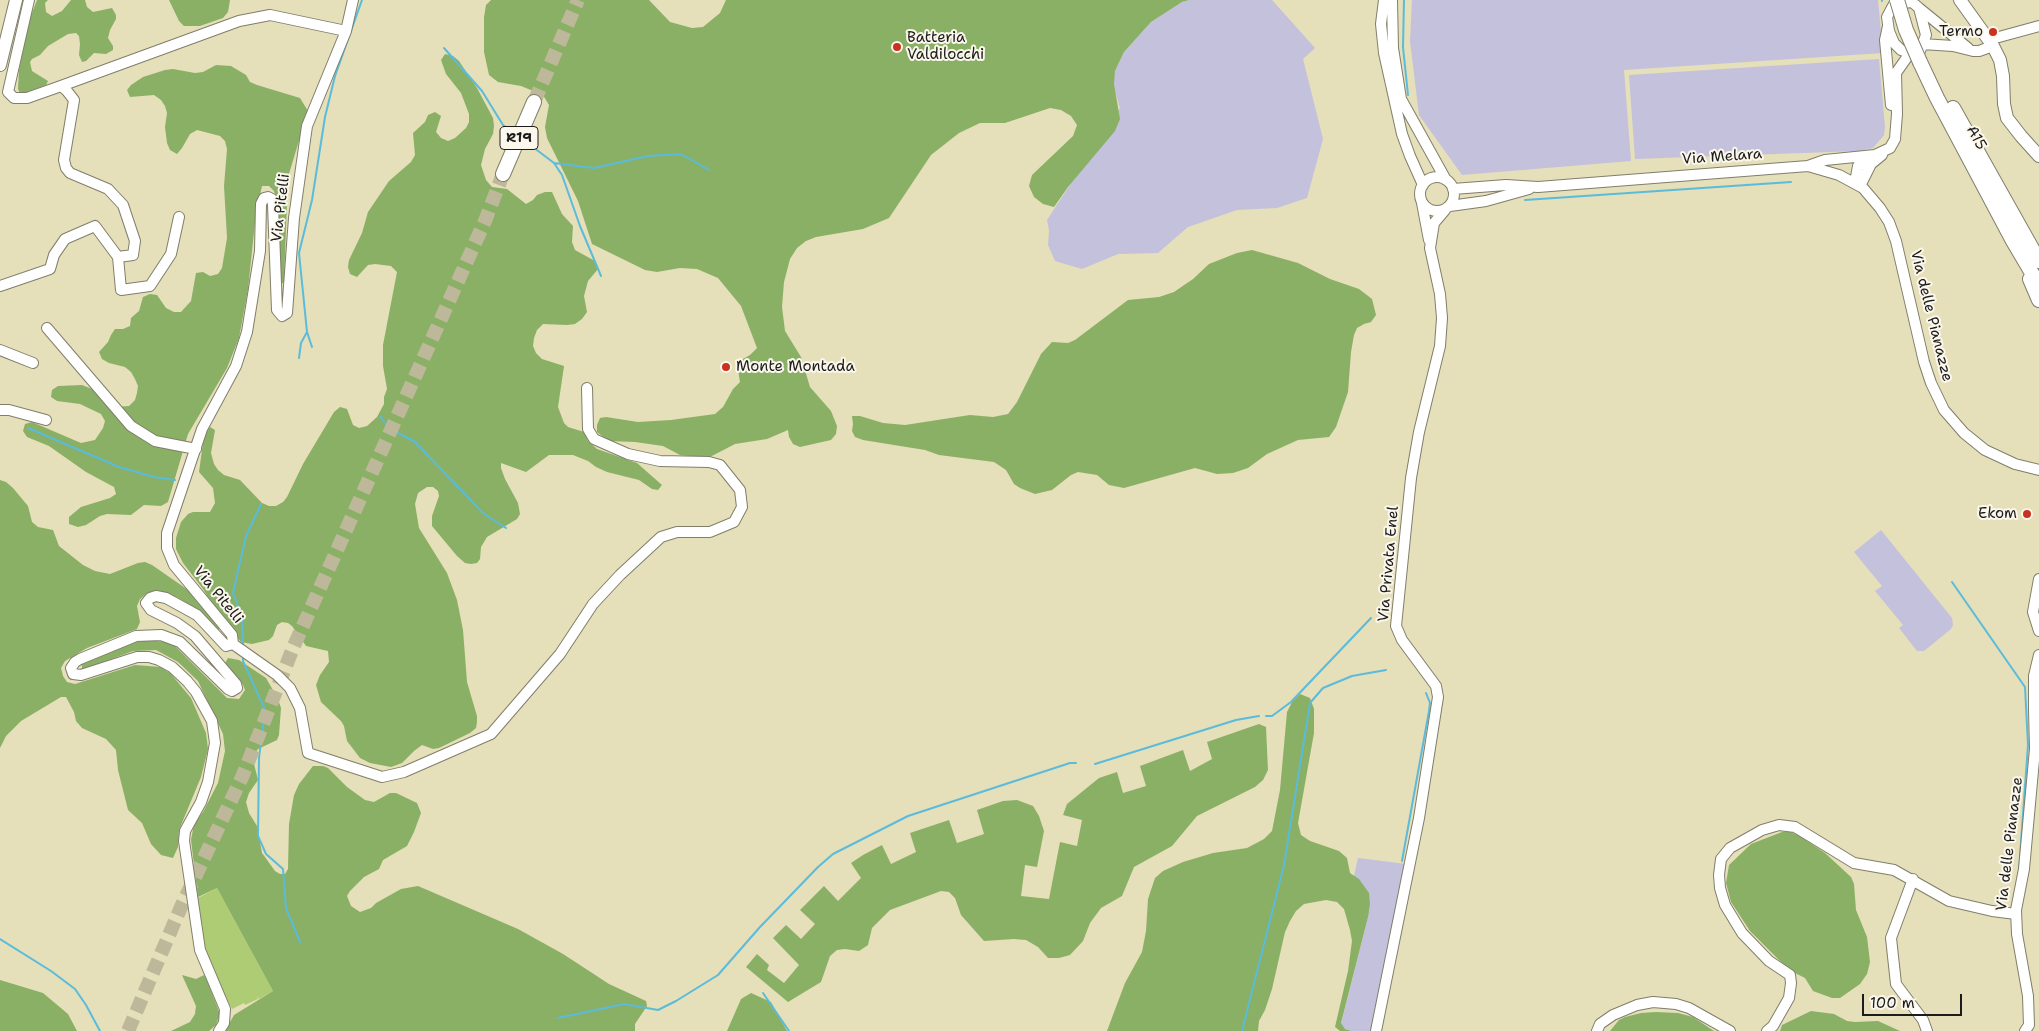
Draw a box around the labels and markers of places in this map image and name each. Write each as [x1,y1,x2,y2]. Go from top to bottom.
place label: Termo [1939,23,1983,41]
marker: Termo [1987,26,1999,38]
place label: Batteria Valdilocchi [907,29,984,64]
marker: Batteria Valdilocchi [891,41,903,53]
place label: Monte Montada [736,358,855,376]
marker: Monte Montada [720,361,732,373]
place label: Ekom [1978,505,2017,523]
marker: Ekom [2021,508,2033,520]

